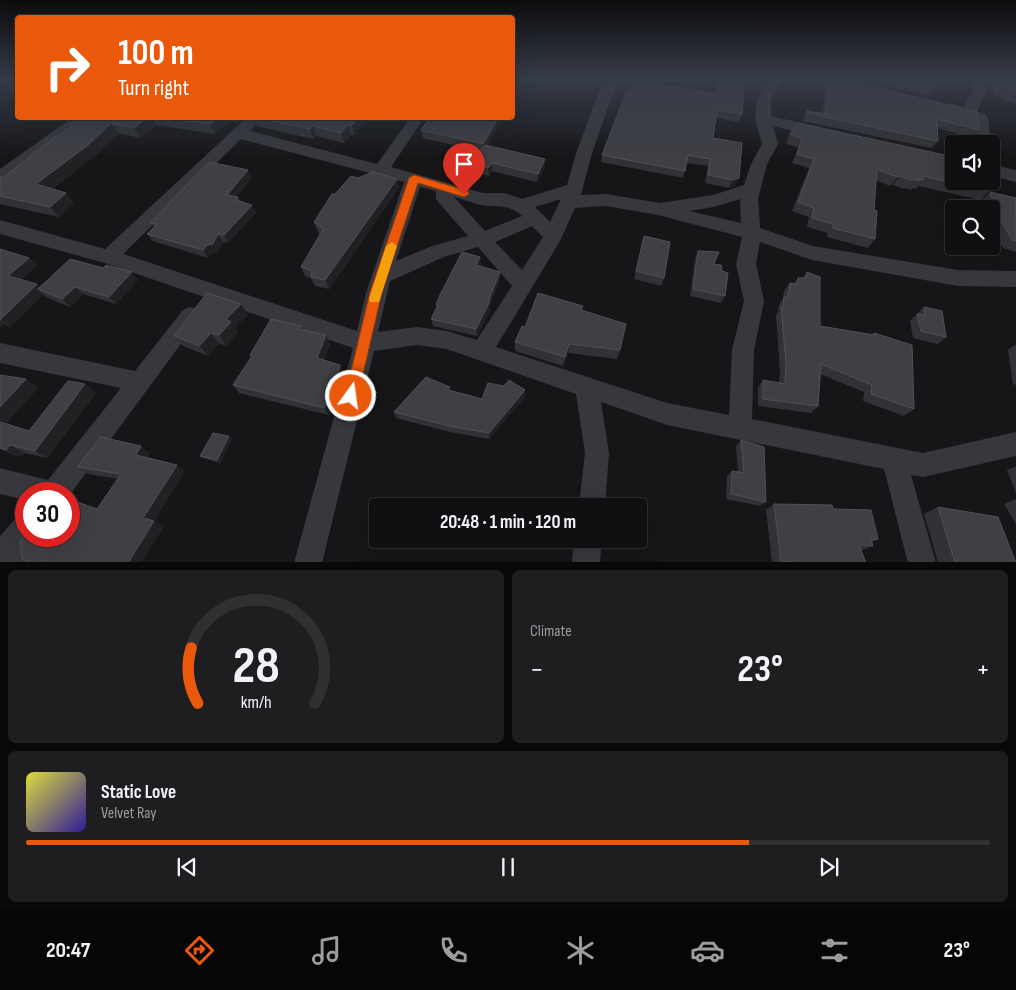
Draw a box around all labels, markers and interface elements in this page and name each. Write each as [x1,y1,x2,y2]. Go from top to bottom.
text: 100 m [118,32,194,75]
icon: right [35,35,100,100]
text: Turn right [118,75,189,102]
map controls [945,135,1000,255]
button: sound [945,135,1000,190]
pin [443,143,485,194]
icon: arrive [450,150,478,178]
button: search [945,200,1000,255]
position arrow [324,369,376,421]
speed limit sign: 30 [15,482,80,547]
text: 20:48 · 1 min · 120 m [440,511,576,534]
text: Climate [530,622,572,641]
text: 28 [232,635,280,698]
text: 23° [737,647,783,692]
text: − [530,653,544,686]
text: + [976,653,990,686]
text: km/h [241,692,271,713]
text: Static Love [101,781,176,804]
text: Velvet Ray [101,804,156,823]
icon: previous [173,853,201,881]
icon: pause [494,853,522,881]
icon: next [815,853,843,881]
icon: directions [182,933,217,968]
icon: music [309,933,344,968]
icon: phone [436,933,471,968]
icon: climate [563,933,598,968]
icon: car [690,933,725,968]
icon: filters [817,933,852,968]
text: 20:47 [46,937,90,964]
text: 23° [944,937,970,964]

